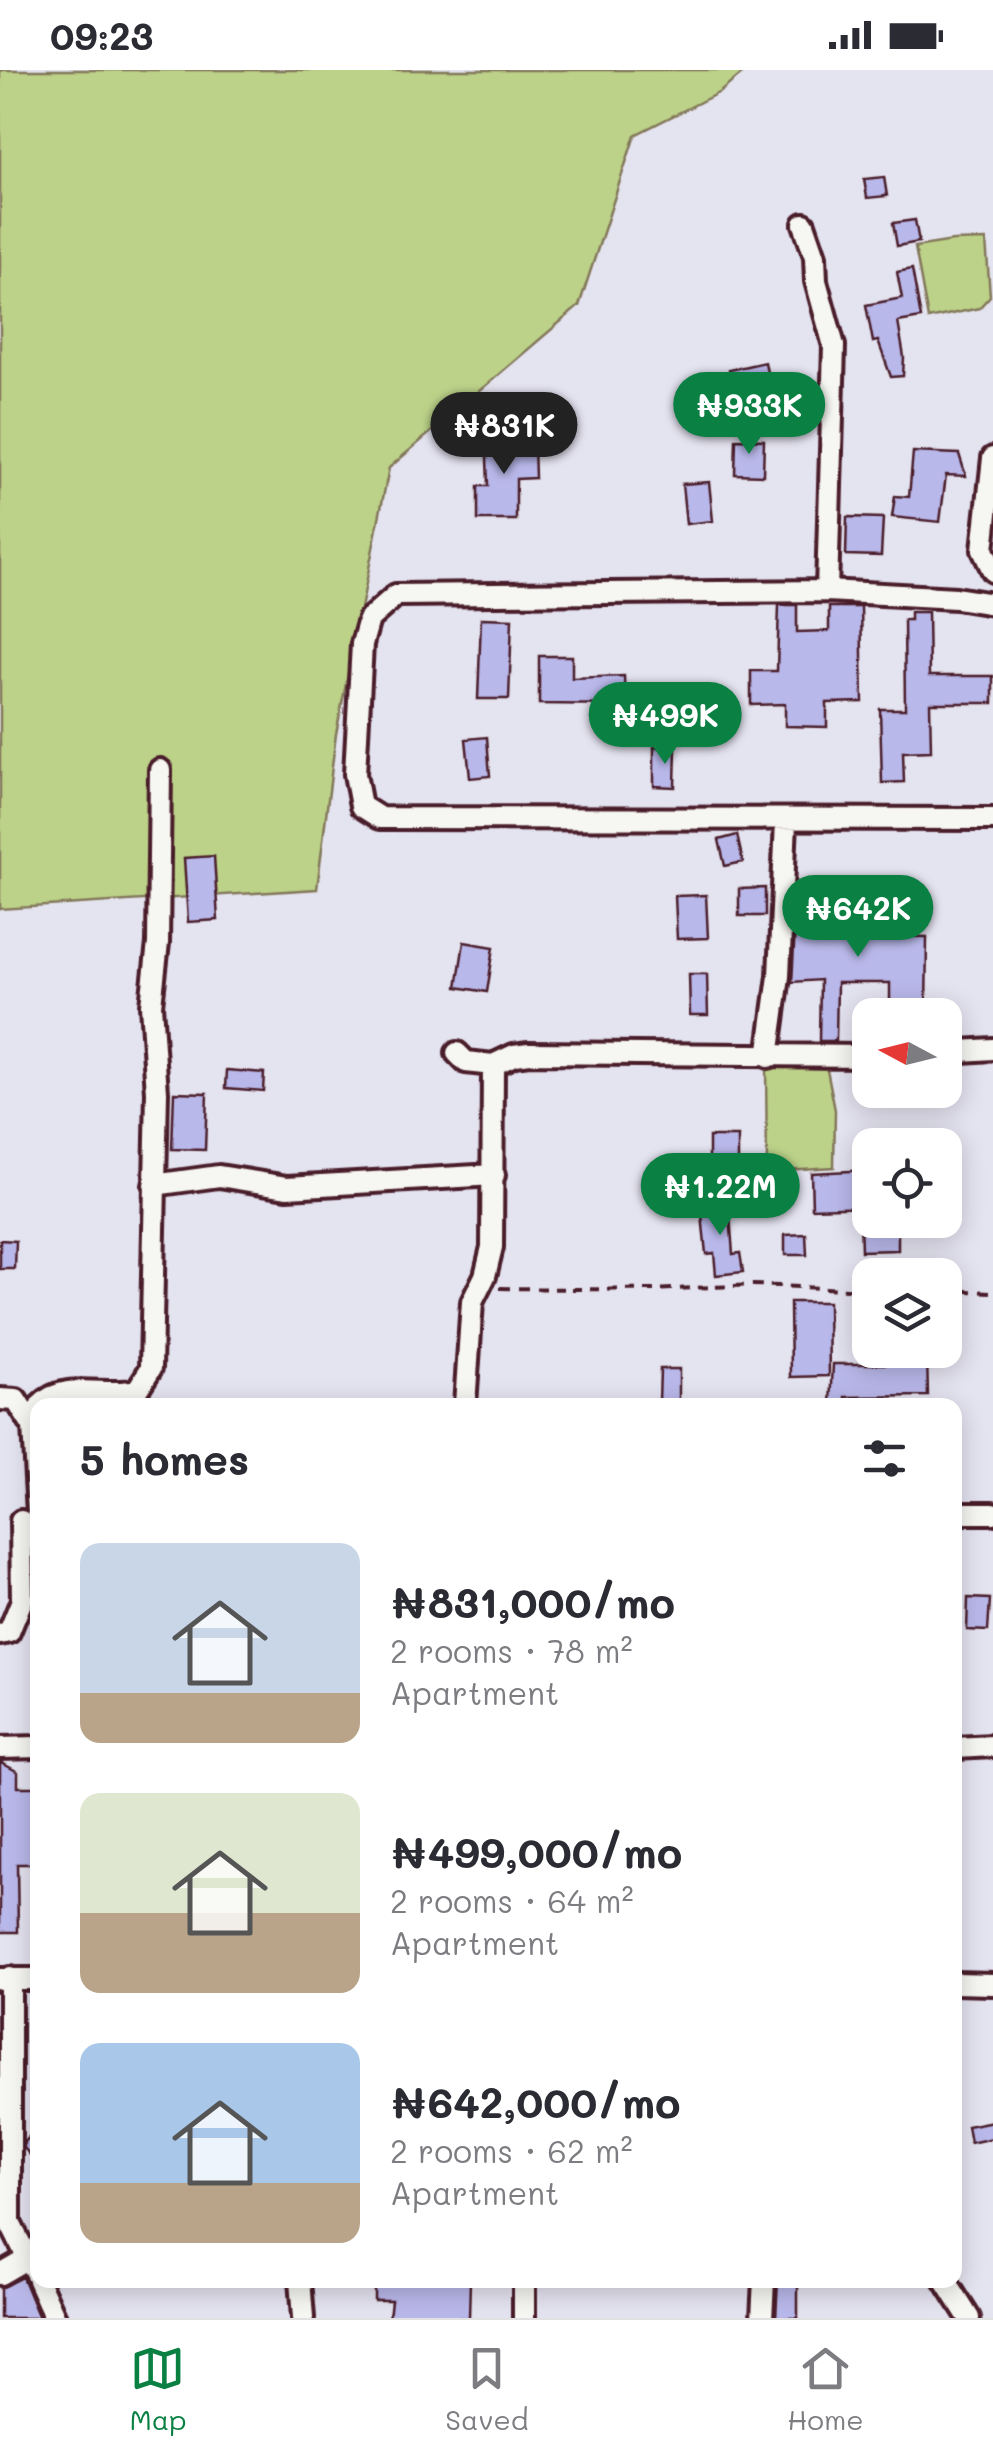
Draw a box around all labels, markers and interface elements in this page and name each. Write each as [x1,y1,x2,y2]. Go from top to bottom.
text: 09:23 [50,10,153,60]
pin: ₦933K [679,372,819,457]
text: ₦933K [695,383,803,425]
pin: ₦831K [434,392,574,477]
text: ₦831K [452,403,556,445]
pin: ₦499K [595,682,735,767]
text: ₦499K [611,693,719,735]
pin: ₦642K [788,875,928,960]
text: ₦642K [804,886,912,928]
north arrow [852,998,962,1108]
map controls [852,998,962,1368]
button: locate [852,1128,962,1238]
pin: ₦1.22M [639,1153,801,1238]
text: ₦1.22M [663,1164,777,1206]
button: layers [852,1258,962,1368]
text: 5 homes [80,1431,249,1486]
icon: filters [857,1431,912,1486]
text: ₦831,000/mo [390,1574,675,1629]
icon: home [160,1583,280,1703]
text: 2 rooms · 78 m² [390,1629,633,1671]
text: Apartment [390,1671,559,1713]
text: ₦499,000/mo [390,1824,682,1879]
icon: home [160,1833,280,1953]
text: 2 rooms · 64 m² [390,1879,634,1921]
text: Apartment [390,1921,559,1963]
text: ₦642,000/mo [390,2074,681,2129]
icon: home [160,2083,280,2203]
text: 2 rooms · 62 m² [390,2129,633,2171]
text: Apartment [390,2171,559,2213]
tab: Map [129,2341,186,2437]
tab: Saved [445,2341,528,2437]
tab: Home [787,2341,864,2437]

